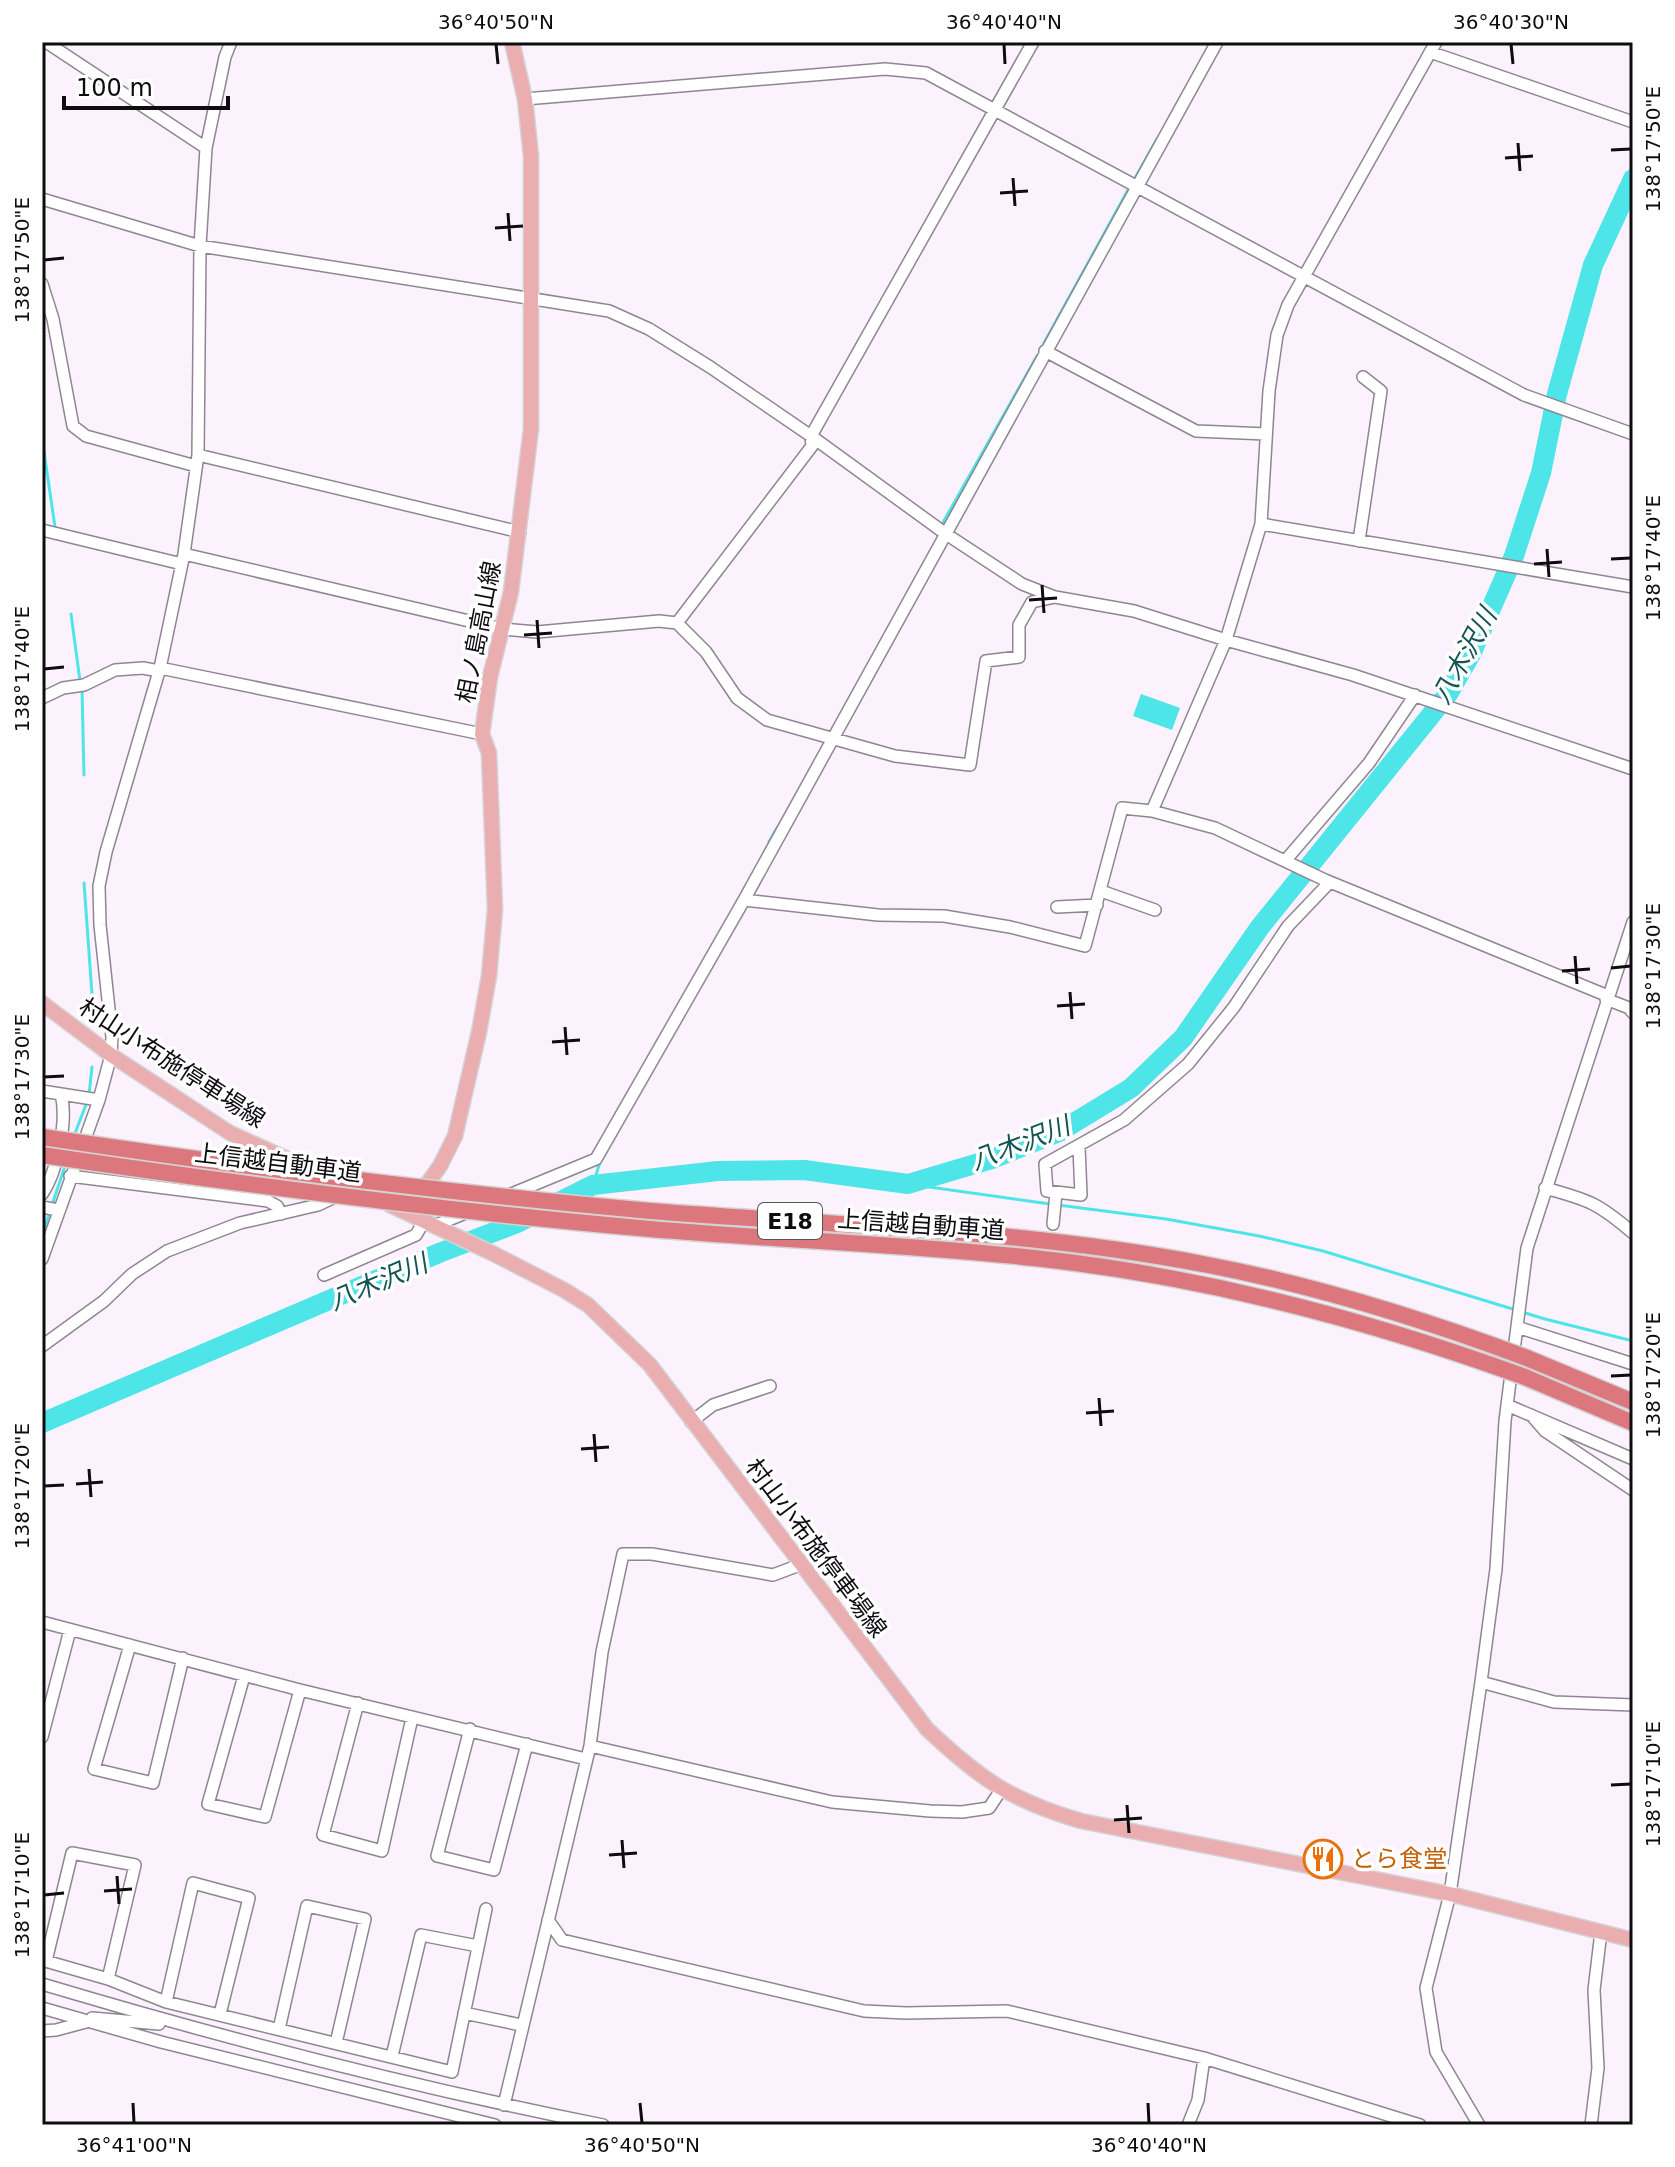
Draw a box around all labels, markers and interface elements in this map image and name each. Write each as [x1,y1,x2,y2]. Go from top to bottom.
text: 36°40'50"N [438,10,554,34]
text: 36°40'40"N [946,10,1062,34]
text: 36°40'30"N [1453,10,1569,34]
scale bar [64,60,228,110]
text: 100 m [76,74,153,102]
text: 138°17'50"E [1641,86,1665,212]
text: 138°17'50"E [10,197,34,323]
text: 138°17'40"E [1641,495,1665,621]
street label: 相ノ島高山線 [452,559,506,705]
water label: 八木沢川 [1426,601,1504,709]
text: 138°17'40"E [10,606,34,732]
text: 138°17'30"E [1641,903,1665,1029]
street label: 村山小布施停車場線 [74,992,270,1134]
text: 138°17'30"E [10,1014,34,1140]
water label: 八木沢川 [966,1109,1077,1176]
street label: 上信越自動車道 [193,1139,363,1187]
road number: E18 [758,1203,822,1239]
street label: 上信越自動車道 [836,1205,1006,1245]
water label: 八木沢川 [324,1247,434,1316]
text: 138°17'20"E [1641,1312,1665,1438]
text: 138°17'20"E [10,1423,34,1549]
street label: 村山小布施停車場線 [740,1453,892,1643]
text: 138°17'10"E [1641,1721,1665,1847]
text: 138°17'10"E [10,1832,34,1958]
restaurant icon: とら食堂 [1302,1838,1344,1880]
place label: とら食堂 [1351,1845,1447,1873]
text: 36°41'00"N [76,2133,192,2157]
text: 36°40'50"N [584,2133,700,2157]
text: 36°40'40"N [1091,2133,1207,2157]

